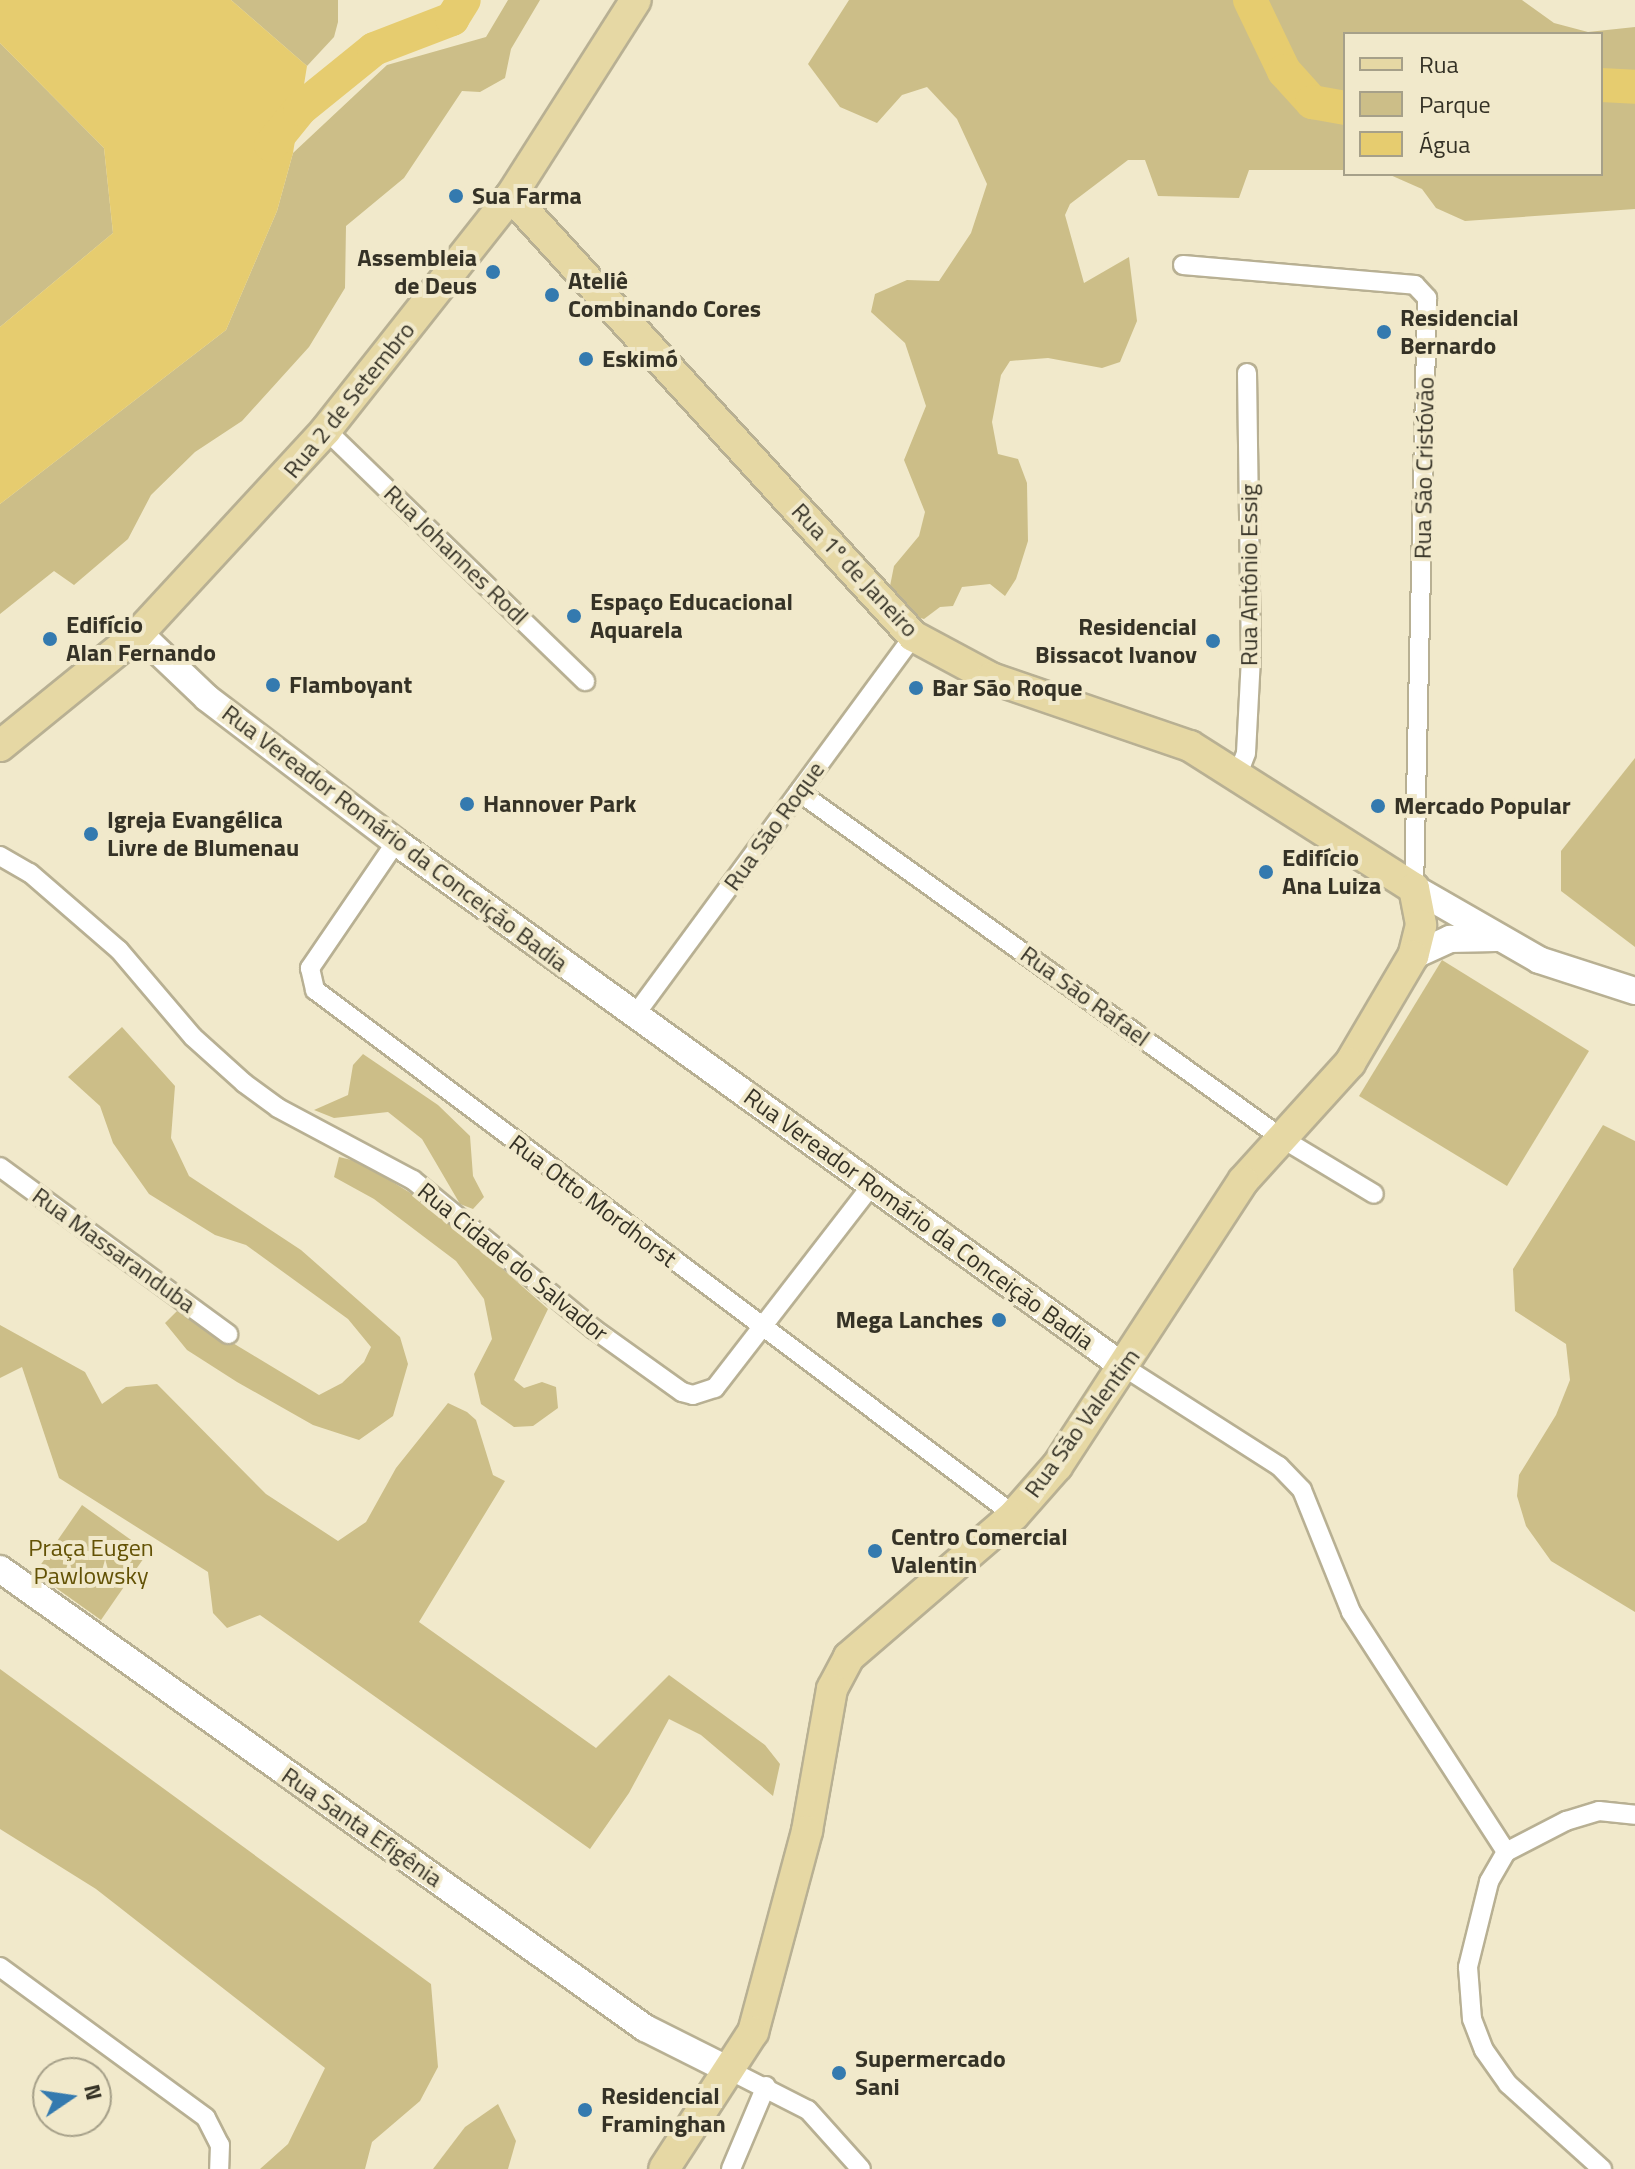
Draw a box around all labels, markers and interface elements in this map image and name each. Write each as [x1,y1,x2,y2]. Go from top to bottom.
legend [1343,32,1603,176]
text: Rua [1419,46,1458,82]
text: Parque [1419,86,1491,122]
text: Água [1419,126,1470,162]
place label: Sua Farma [472,182,582,210]
marker: Sua Farma [447,187,465,205]
place label: Assembleia de Deus [357,244,477,300]
marker: Assembleia de Deus [484,263,502,281]
place label: Ateliê Combinando Cores [568,267,761,323]
marker: Ateliê Combinando Cores [543,286,561,304]
place label: Residencial Bernardo [1400,304,1519,360]
street label: Rua 2 de Setembro [277,316,421,484]
marker: Residencial Bernardo [1375,323,1393,341]
place label: Eskimó [602,345,678,373]
marker: Eskimó [577,350,595,368]
street label: Rua São Cristóvão [1408,377,1440,559]
street label: Rua Johannes Rodl [378,479,534,631]
street label: Rua Antônio Essig [1235,484,1263,666]
street label: Rua 1º de Janeiro [786,497,924,643]
place label: Espaço Educacional Aquarela [590,588,793,644]
marker: Espaço Educacional Aquarela [565,607,583,625]
place label: Edifício Alan Fernando [66,611,216,667]
place label: Residencial Bissacot Ivanov [1035,613,1197,669]
marker: Edifício Alan Fernando [41,630,59,648]
marker: Residencial Bissacot Ivanov [1204,632,1222,650]
place label: Flamboyant [289,671,412,699]
place label: Bar São Roque [932,674,1082,702]
marker: Flamboyant [264,676,282,694]
marker: Bar São Roque [907,679,925,697]
street label: Rua Vereador Romário da Conceição Badia [216,699,574,977]
street label: Rua São Roque [718,756,830,896]
place label: Hannover Park [483,790,636,818]
place label: Mercado Popular [1394,792,1571,820]
marker: Hannover Park [458,795,476,813]
marker: Mercado Popular [1369,797,1387,815]
place label: Igreja Evangélica Livre de Blumenau [107,806,299,862]
marker: Igreja Evangélica Livre de Blumenau [82,825,100,843]
place label: Edifício Ana Luiza [1282,844,1381,900]
marker: Edifício Ana Luiza [1257,863,1275,881]
street label: Rua São Rafael [1015,940,1155,1052]
street label: Rua Vereador Romário da Conceição Badia [738,1082,1100,1356]
street label: Rua Otto Mordhorst [504,1129,682,1273]
street label: Rua Cidade do Salvador [412,1176,614,1348]
street label: Rua Massaranduba [27,1181,201,1319]
place label: Mega Lanches [836,1306,983,1334]
marker: Mega Lanches [990,1311,1008,1329]
street label: Rua São Valentim [1018,1343,1146,1503]
place label: Centro Comercial Valentin [891,1523,1068,1579]
park label: Praça Eugen Pawlowsky [28,1534,154,1590]
marker: Centro Comercial Valentin [866,1542,884,1560]
street label: Rua Santa Efigênia [276,1761,448,1893]
place label: Supermercado Sani [855,2045,1006,2101]
north arrow [32,2057,112,2137]
marker: Supermercado Sani [830,2064,848,2082]
text: N [75,2081,112,2103]
place label: Residencial Framinghan [601,2082,726,2138]
marker: Residencial Framinghan [576,2101,594,2119]

